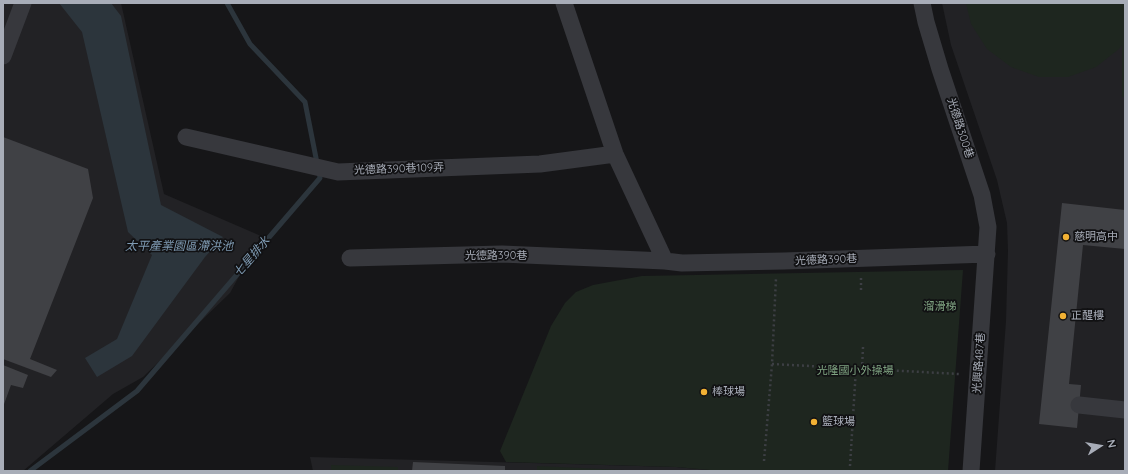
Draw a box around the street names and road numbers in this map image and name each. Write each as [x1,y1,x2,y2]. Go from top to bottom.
street label: 光德路300巷 [944,96,976,160]
street label: 光德路390巷109弄 [354,161,444,177]
street label: 光德路390巷 [465,249,527,263]
street label: 光德路390巷 [795,252,857,268]
street label: 光興路487巷 [970,332,988,394]

